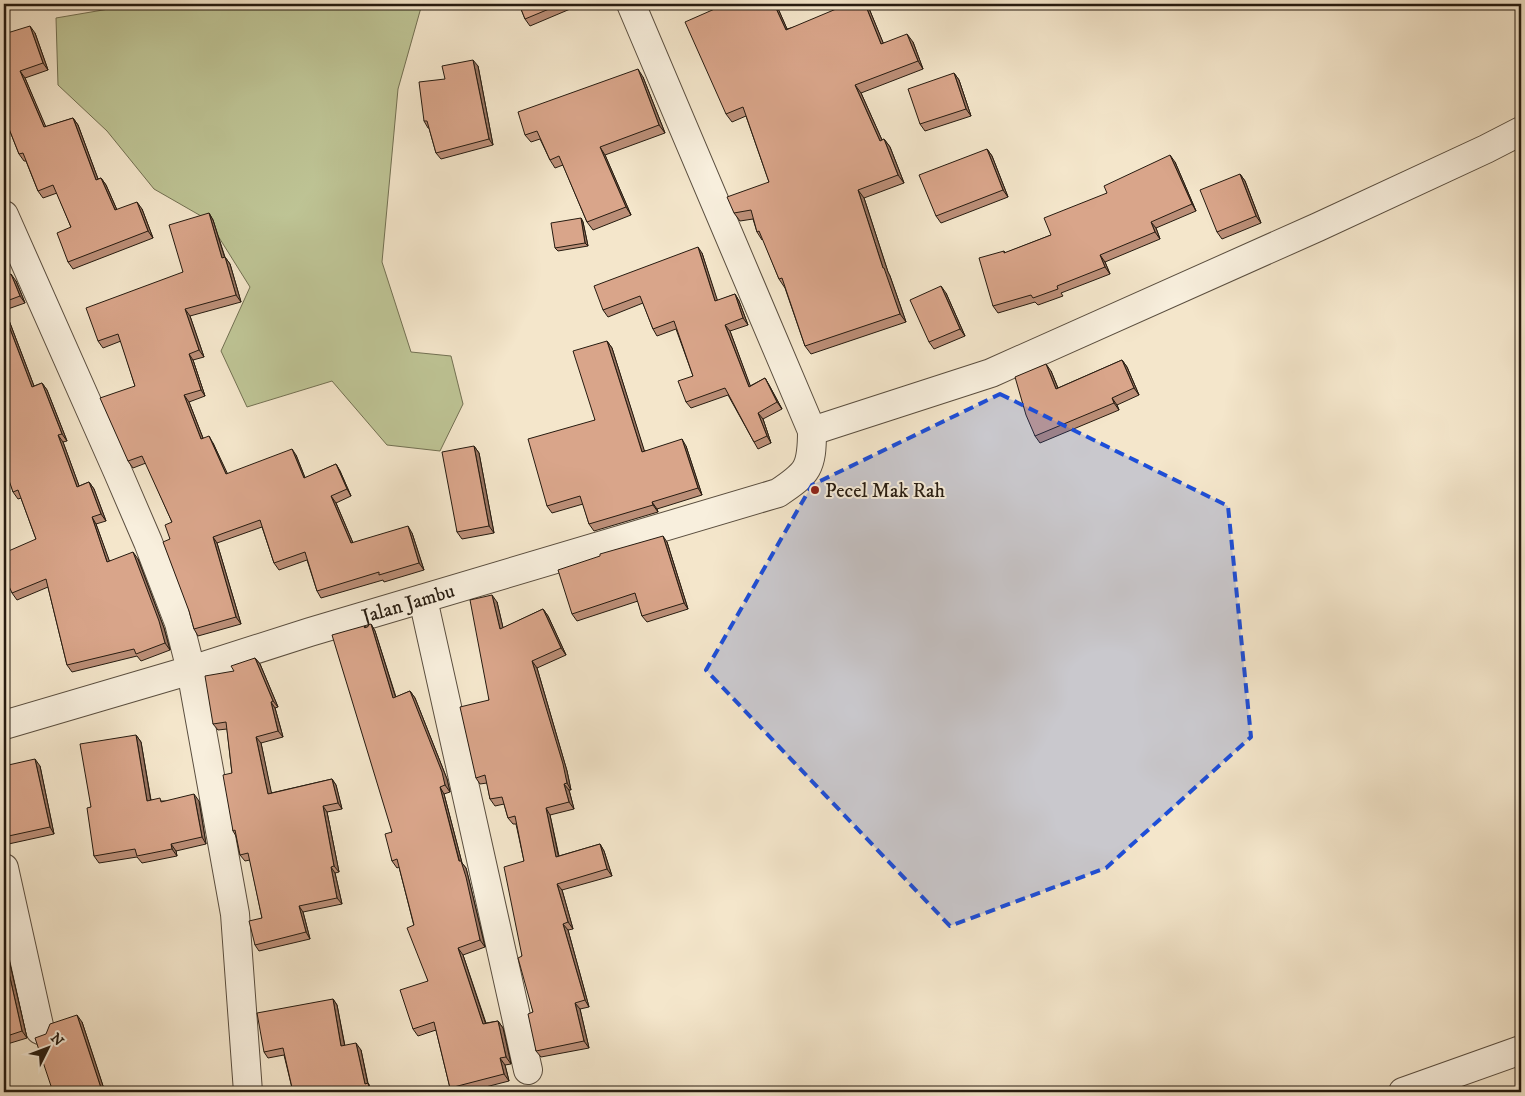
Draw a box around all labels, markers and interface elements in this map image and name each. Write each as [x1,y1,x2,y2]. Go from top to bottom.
place label: Pecel Mak Rah [825,479,946,504]
marker: Pecel Mak Rah [809,484,821,496]
street label: Jalan Jambu [357,579,458,630]
north arrow [22,1024,72,1074]
text: N [46,1030,68,1051]

